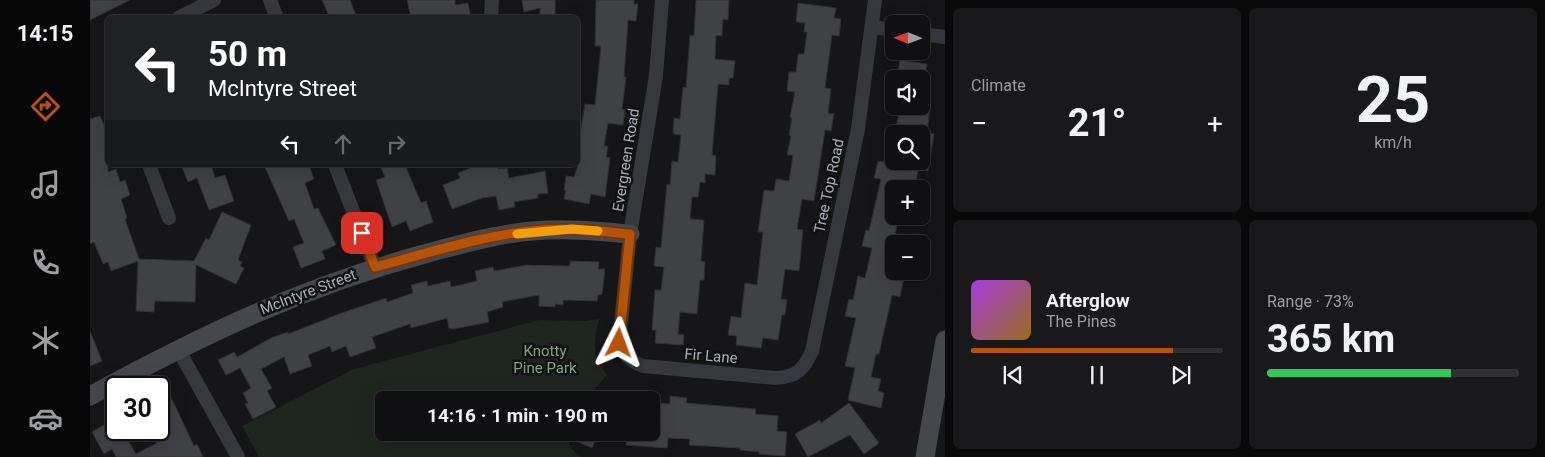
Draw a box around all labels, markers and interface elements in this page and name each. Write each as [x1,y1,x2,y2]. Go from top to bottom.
north arrow [885,15,930,60]
map controls [885,15,930,280]
text: 14:15 [17,21,73,46]
text: 50 m [208,34,287,75]
icon: left [125,35,190,100]
text: 25 [1356,62,1430,138]
button: sound [885,70,930,115]
text: McIntyre Street [208,76,357,101]
text: Climate [971,76,1026,95]
icon: directions [28,89,63,124]
text: 21° [1068,101,1126,145]
street label: Evergreen Road [609,107,643,213]
text: − [971,107,987,140]
text: + [1207,107,1223,140]
button: search [885,125,930,170]
icon: left [276,130,304,158]
icon: ahead [329,130,357,158]
icon: right [382,130,410,158]
text: km/h [1374,133,1412,152]
street label: Tree Top Road [810,137,848,235]
icon: music [28,167,63,202]
button: + [885,180,930,225]
pin [341,212,383,254]
icon: arrive [348,219,376,247]
button: − [885,235,930,280]
icon: phone [28,245,63,280]
street label: McIntyre Street [257,265,359,319]
text: Afterglow [1046,289,1130,312]
text: Range · 73% [1267,292,1354,311]
text: The Pines [1046,312,1116,331]
position arrow [592,316,644,368]
text: 365 km [1267,317,1395,361]
icon: climate [28,323,63,358]
park label: Knotty Pine Park [513,342,577,377]
street label: Fir Lane [684,345,738,367]
icon: previous [999,361,1027,389]
icon: pause [1083,361,1111,389]
icon: next [1167,361,1195,389]
speed limit sign: 30 [105,376,170,441]
icon: car [28,401,63,436]
text: 14:16 · 1 min · 190 m [427,404,608,427]

